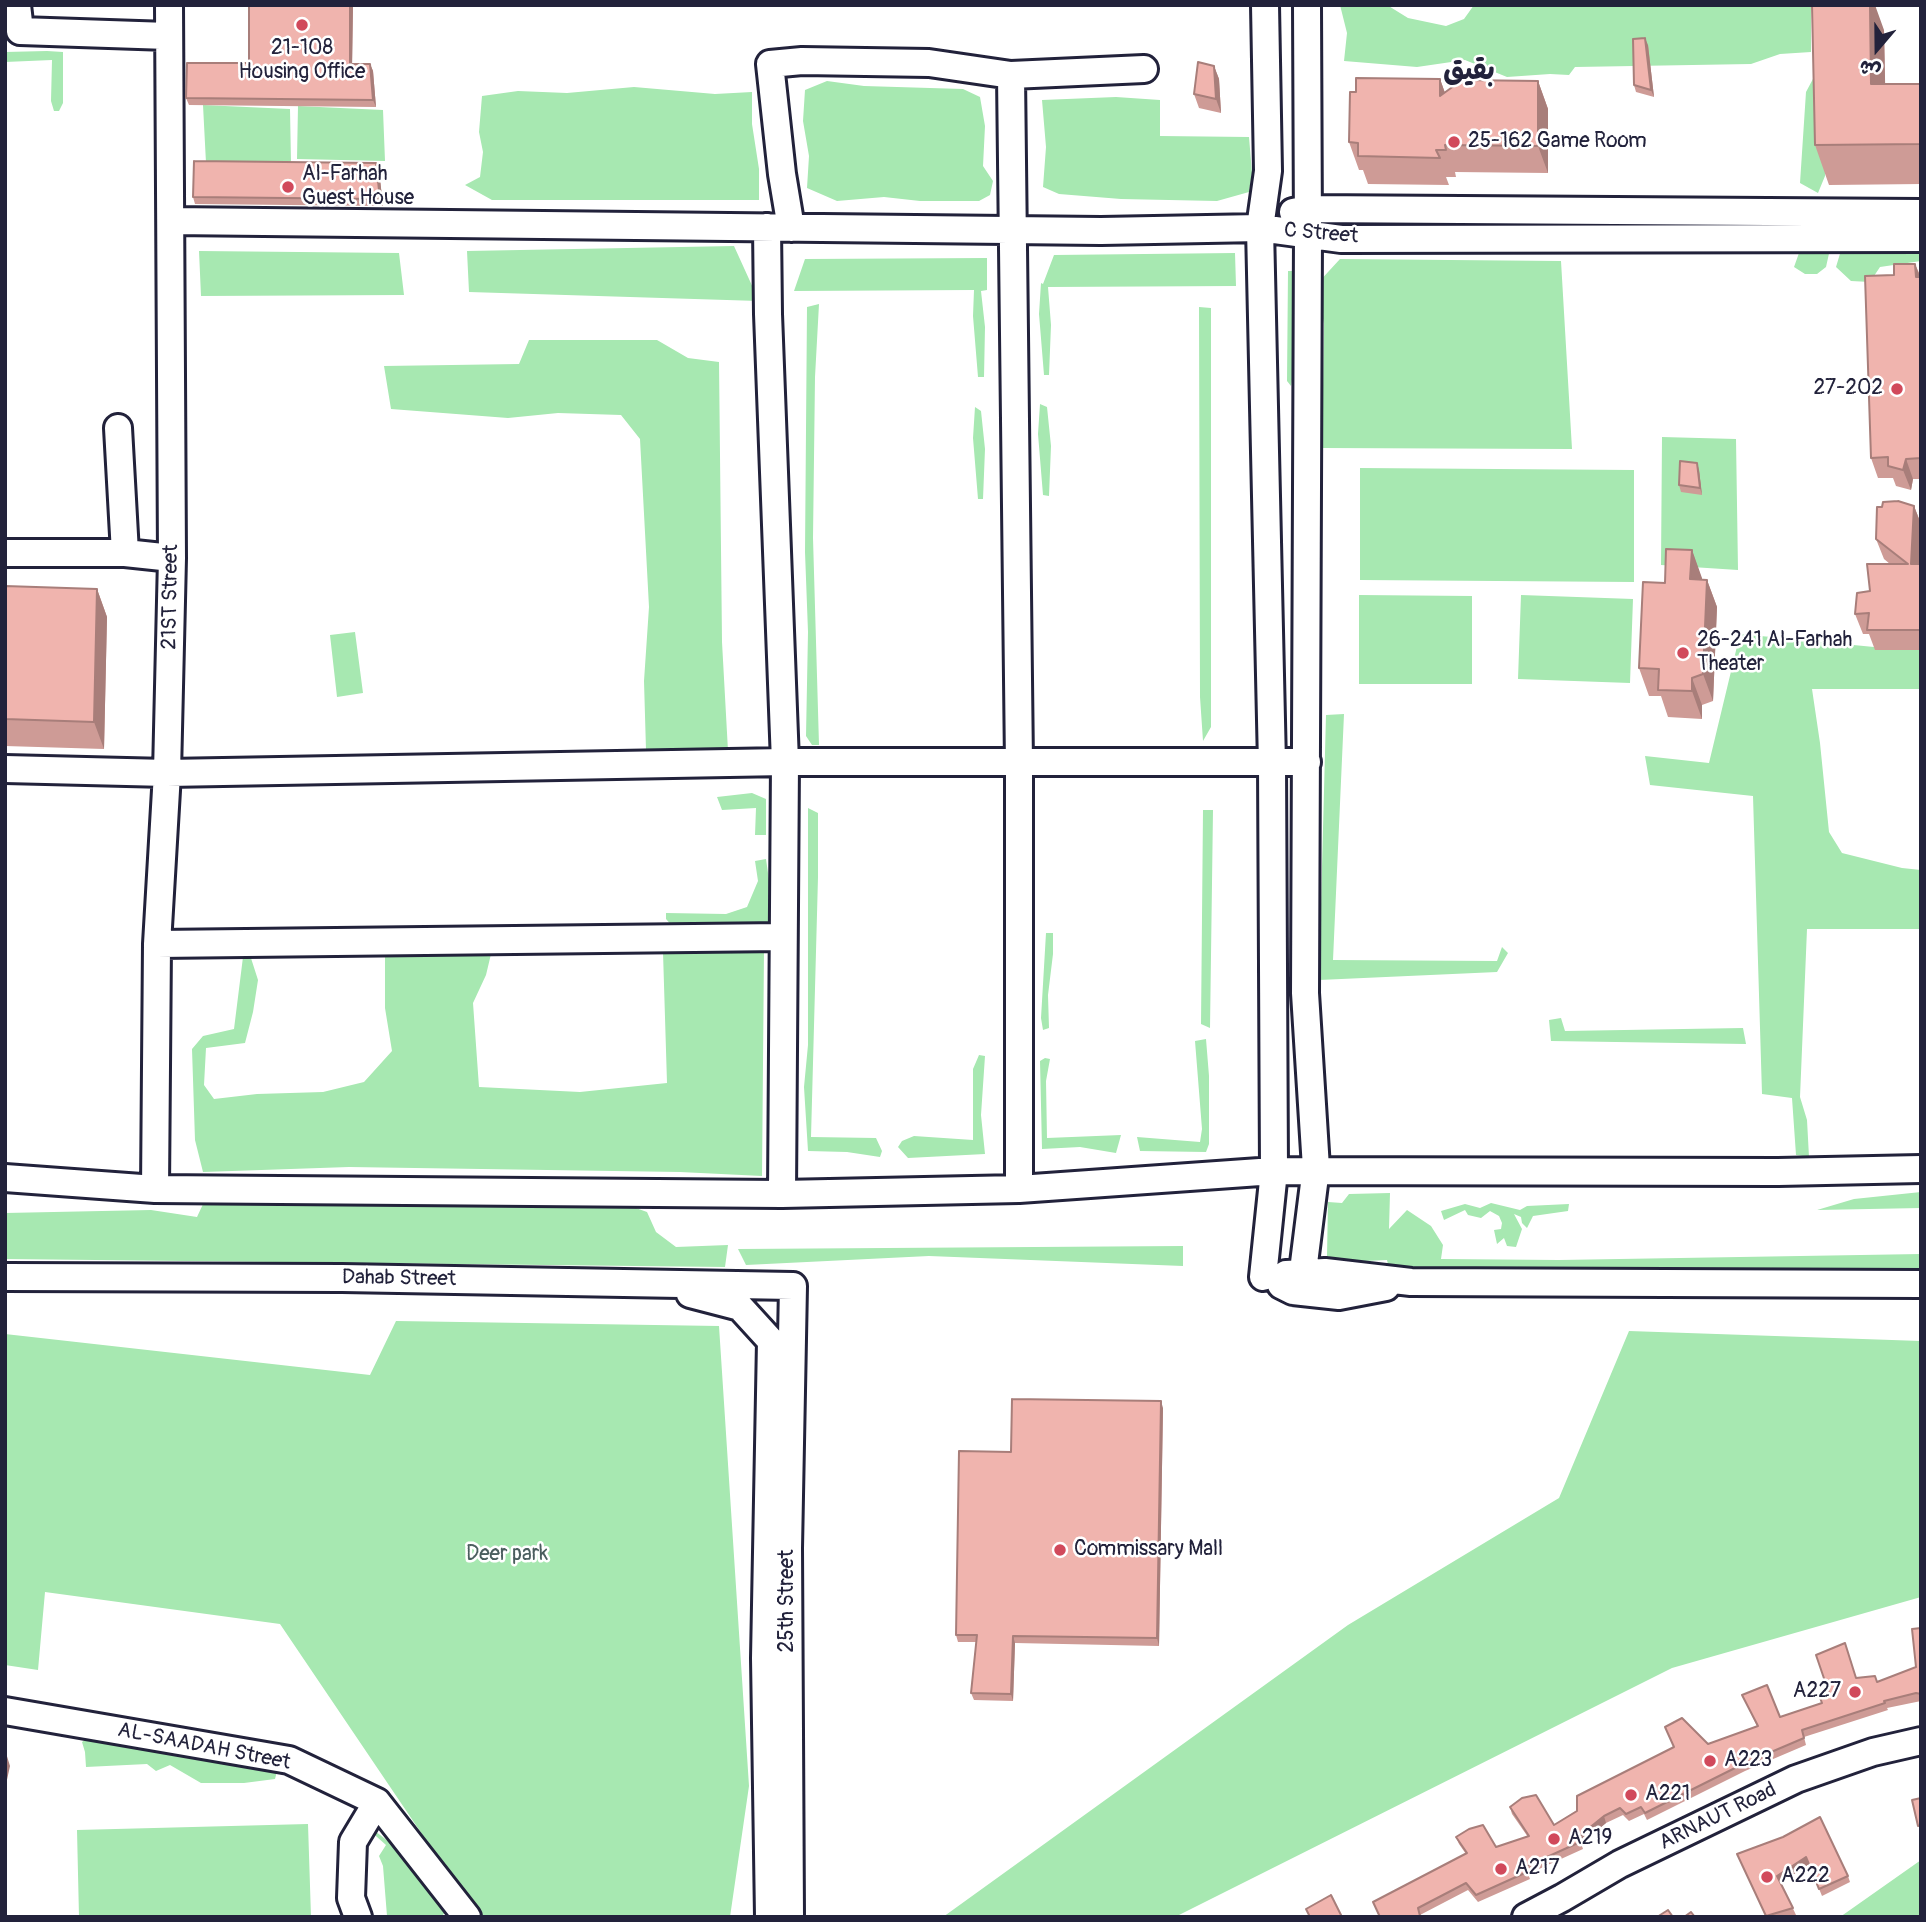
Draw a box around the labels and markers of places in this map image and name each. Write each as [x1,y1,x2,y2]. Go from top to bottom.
marker: 21-108 Housing Office [294,17,310,33]
place label: 21-108 Housing Office [239,36,365,86]
place label: 25-162 Game Room [1468,129,1647,155]
marker: 25-162 Game Room [1446,134,1462,150]
place label: Al-Farhah Guest House [302,162,414,212]
marker: Al-Farhah Guest House [280,179,296,195]
place label: 27-202 [1813,376,1883,402]
marker: 27-202 [1889,381,1905,397]
place label: 26-241 Al-Farhah Theater [1697,628,1852,678]
marker: 26-241 Al-Farhah Theater [1675,645,1691,661]
place label: Commissary Mall [1074,1537,1223,1563]
marker: Commissary Mall [1052,1542,1068,1558]
place label: A227 [1793,1679,1841,1705]
marker: A227 [1847,1684,1863,1700]
place label: A223 [1724,1748,1772,1774]
marker: A223 [1702,1753,1718,1769]
place label: A221 [1645,1782,1690,1808]
marker: A221 [1623,1787,1639,1803]
place label: A219 [1568,1826,1612,1852]
marker: A219 [1546,1831,1562,1847]
place label: A217 [1515,1856,1560,1882]
marker: A217 [1493,1861,1509,1877]
place label: A222 [1781,1864,1830,1890]
marker: A222 [1759,1869,1775,1885]

